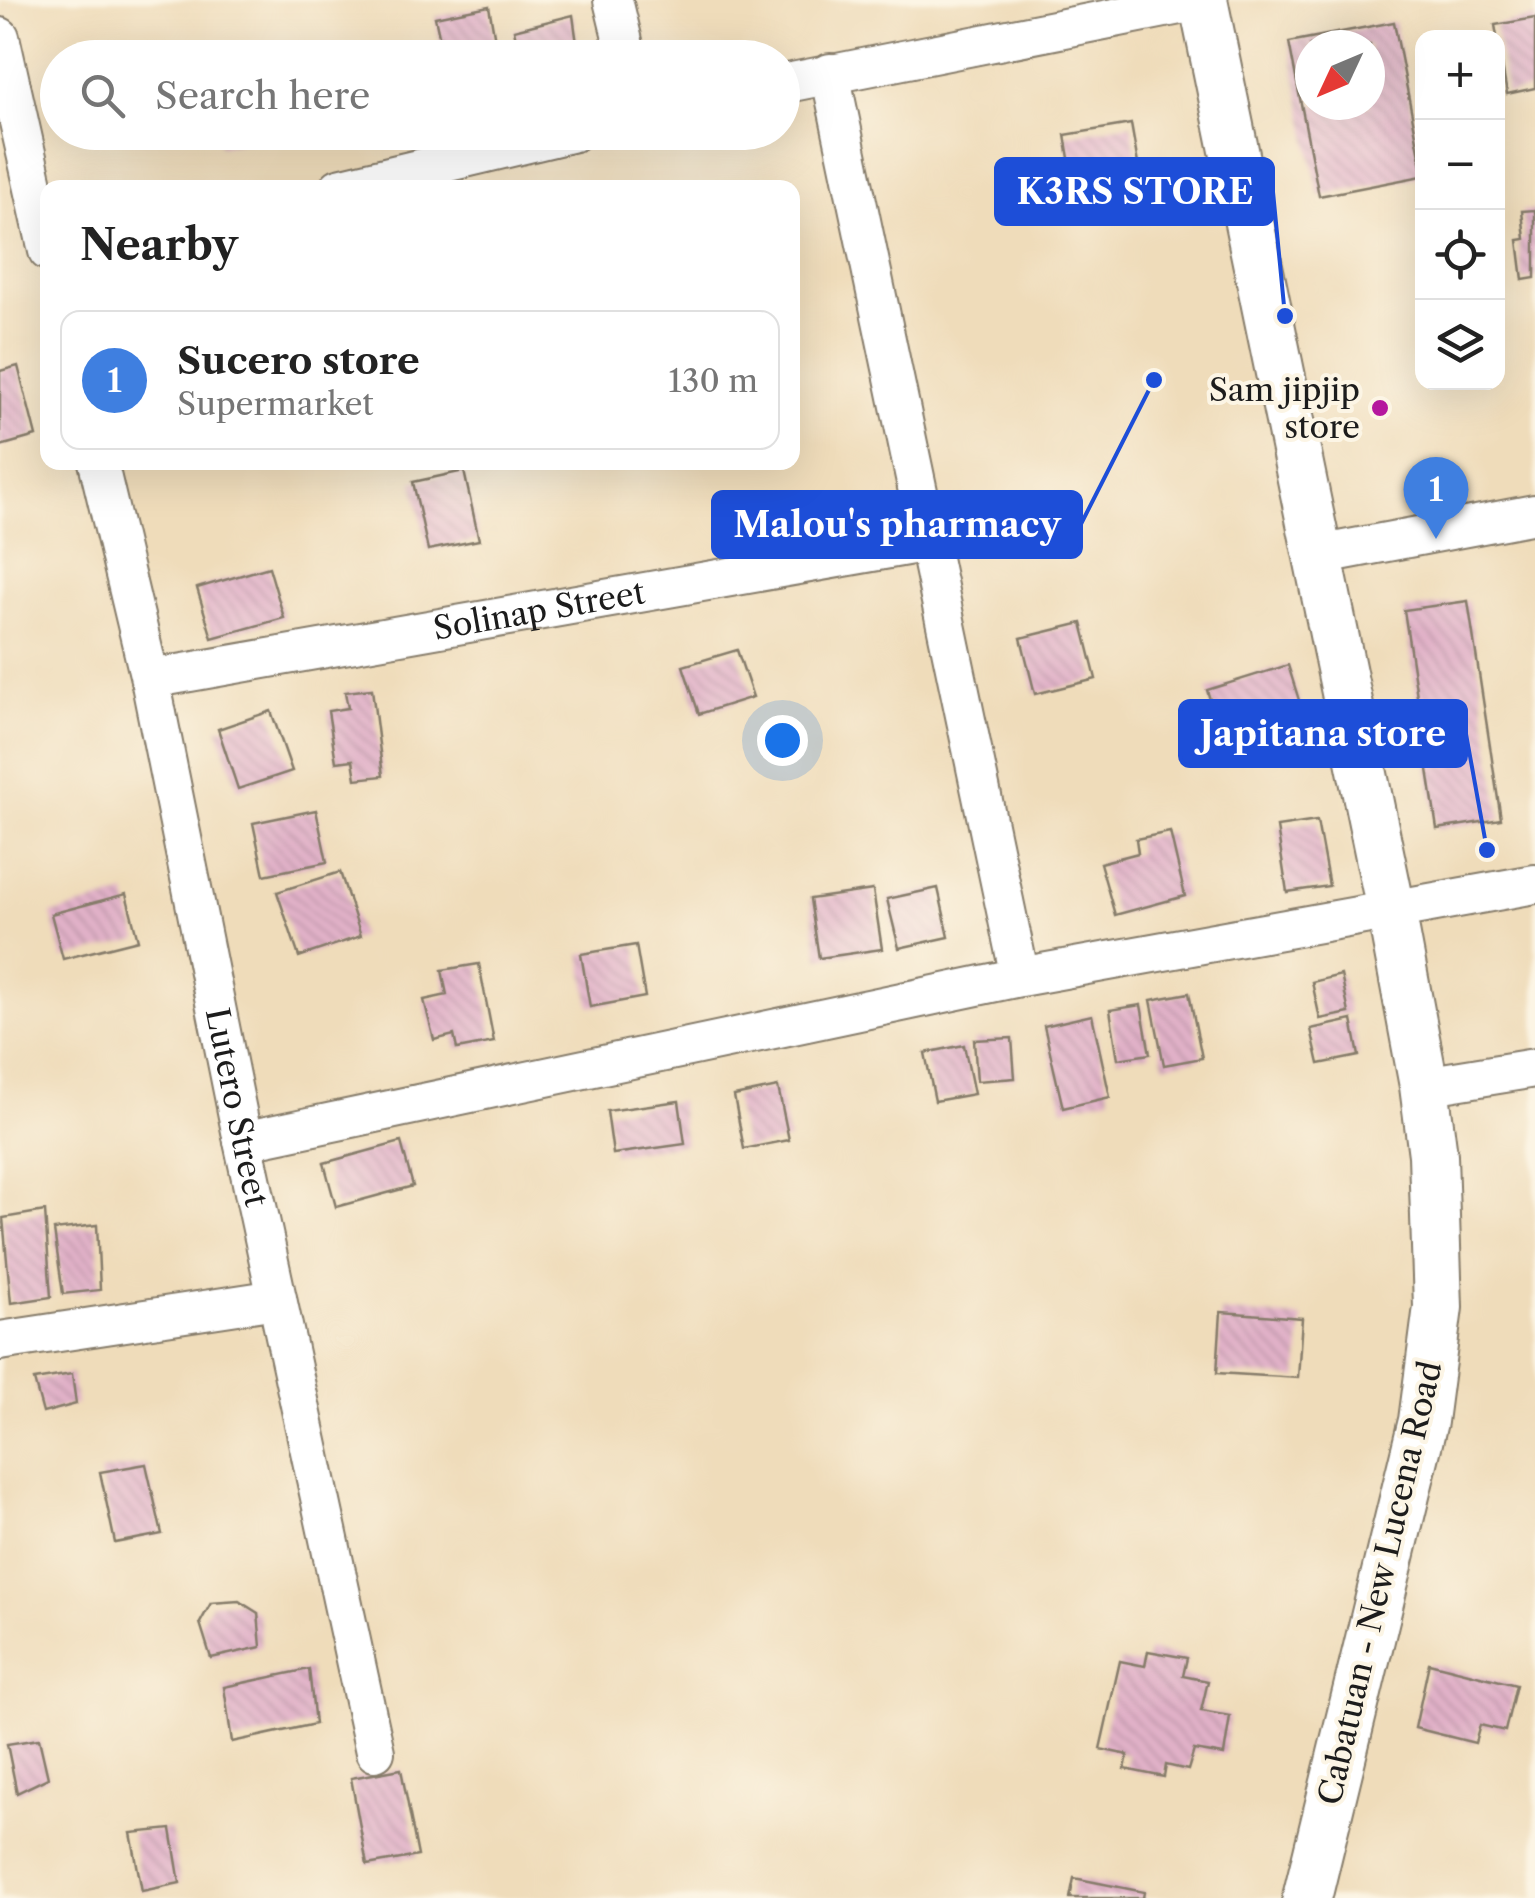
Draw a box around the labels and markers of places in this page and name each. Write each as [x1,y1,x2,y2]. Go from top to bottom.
callout: K3RS STORE [996,159,1273,224]
place label: Sam jipjip store [1209,370,1360,446]
marker: Sam jipjip store [1369,397,1391,419]
pin: 1 [1404,456,1468,539]
callout: Malou's pharmacy [713,492,1081,557]
callout: Japitana store [1180,701,1466,766]

